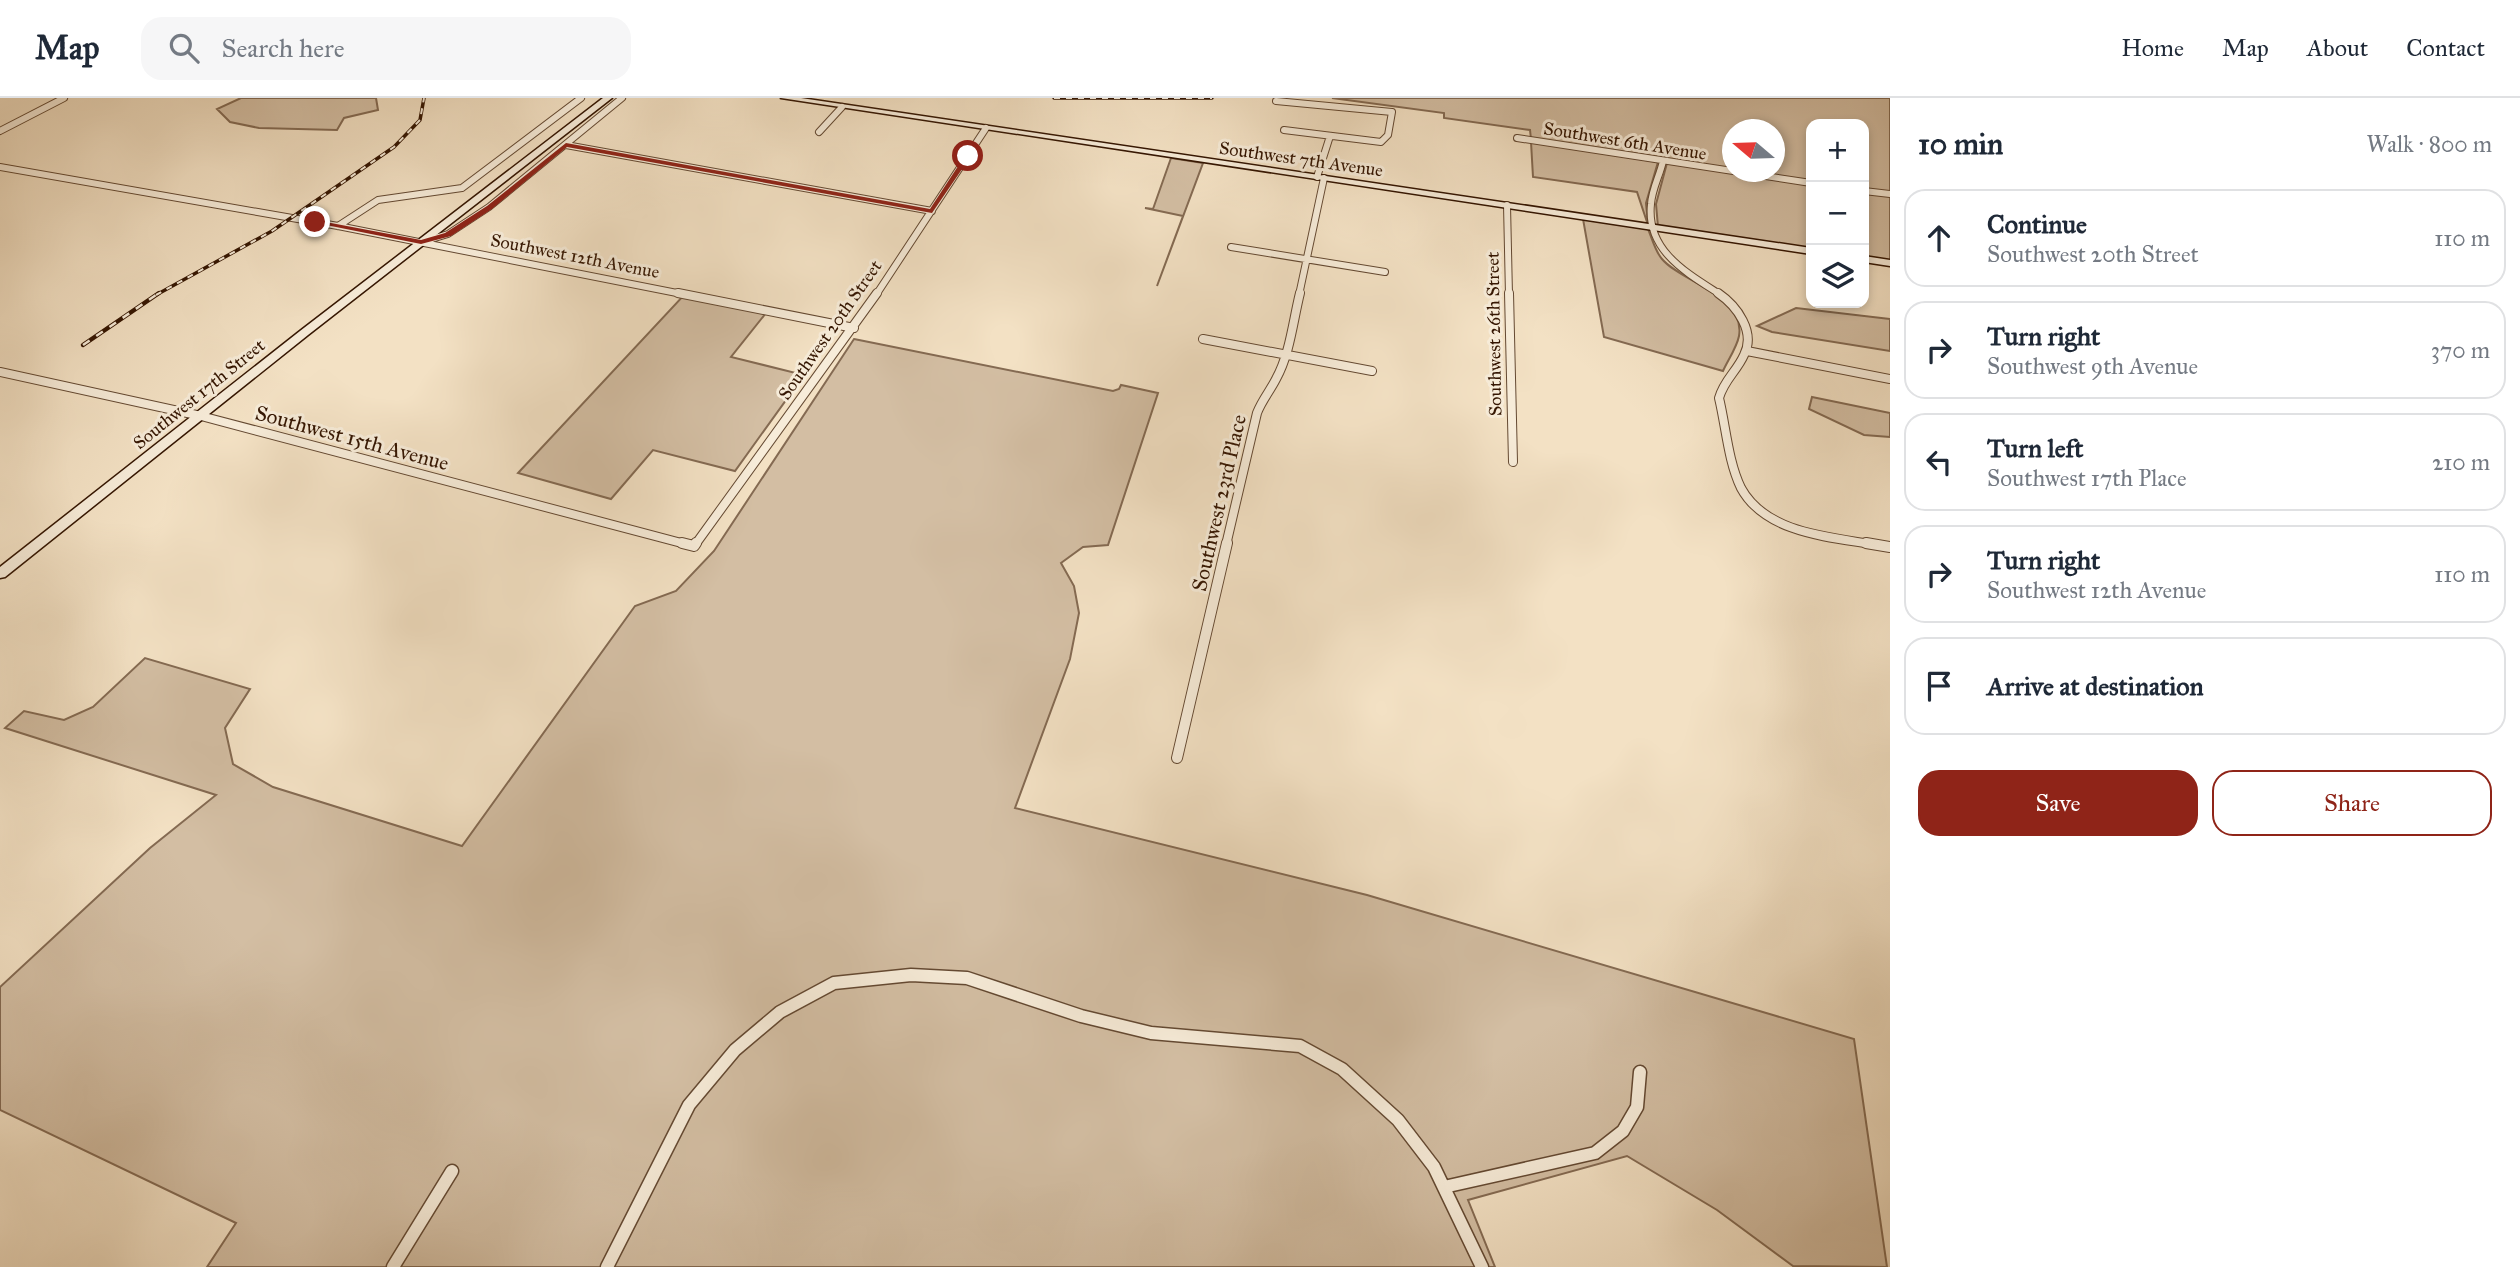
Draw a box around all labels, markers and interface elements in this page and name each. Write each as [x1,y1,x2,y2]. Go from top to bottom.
search box [141,17,631,80]
text: Map [35,28,99,68]
icon: search [165,29,203,67]
text: Search here [221,32,345,64]
text: Home [2121,33,2184,63]
text: Map [2222,33,2269,63]
text: About [2307,33,2368,63]
text: Contact [2406,33,2485,63]
street label: Southwest 6th Avenue [1542,117,1708,165]
north arrow [1722,119,1785,182]
map controls [1806,119,1869,308]
button: + [1806,119,1869,182]
text: 10 min [1918,126,2003,162]
text: Walk · 800 m [2366,130,2492,158]
street label: Southwest 7th Avenue [1218,137,1384,181]
route start [952,140,983,171]
button: − [1806,182,1869,245]
route end [299,206,330,237]
text: Continue [1987,208,2087,240]
icon: ahead [1920,219,1958,257]
text: 110 m [2434,224,2490,252]
street label: Southwest 12th Avenue [489,229,661,283]
text: Southwest 20th Street [1987,240,2199,268]
button: layers [1806,245,1869,308]
street label: Southwest 26th Street [1482,251,1506,416]
street label: Southwest 20th Street [773,255,887,404]
text: Turn right [1987,320,2100,352]
icon: right [1920,331,1958,369]
street label: Southwest 17th Street [129,334,270,454]
text: 370 m [2431,336,2490,364]
text: Southwest 9th Avenue [1987,352,2198,380]
street label: Southwest 15th Avenue [252,400,452,476]
street label: Southwest 23rd Place [1186,412,1252,594]
text: Turn left [1987,432,2083,464]
icon: left [1920,443,1958,481]
text: 210 m [2432,448,2490,476]
text: Southwest 17th Place [1987,464,2186,492]
text: Turn right [1987,544,2100,576]
icon: right [1920,555,1958,593]
text: 110 m [2434,560,2490,588]
text: Southwest 12th Avenue [1987,576,2206,604]
icon: arrive [1920,667,1958,705]
text: Arrive at destination [1987,670,2204,702]
button: Save [1918,770,2198,836]
button: Share [2212,770,2492,836]

